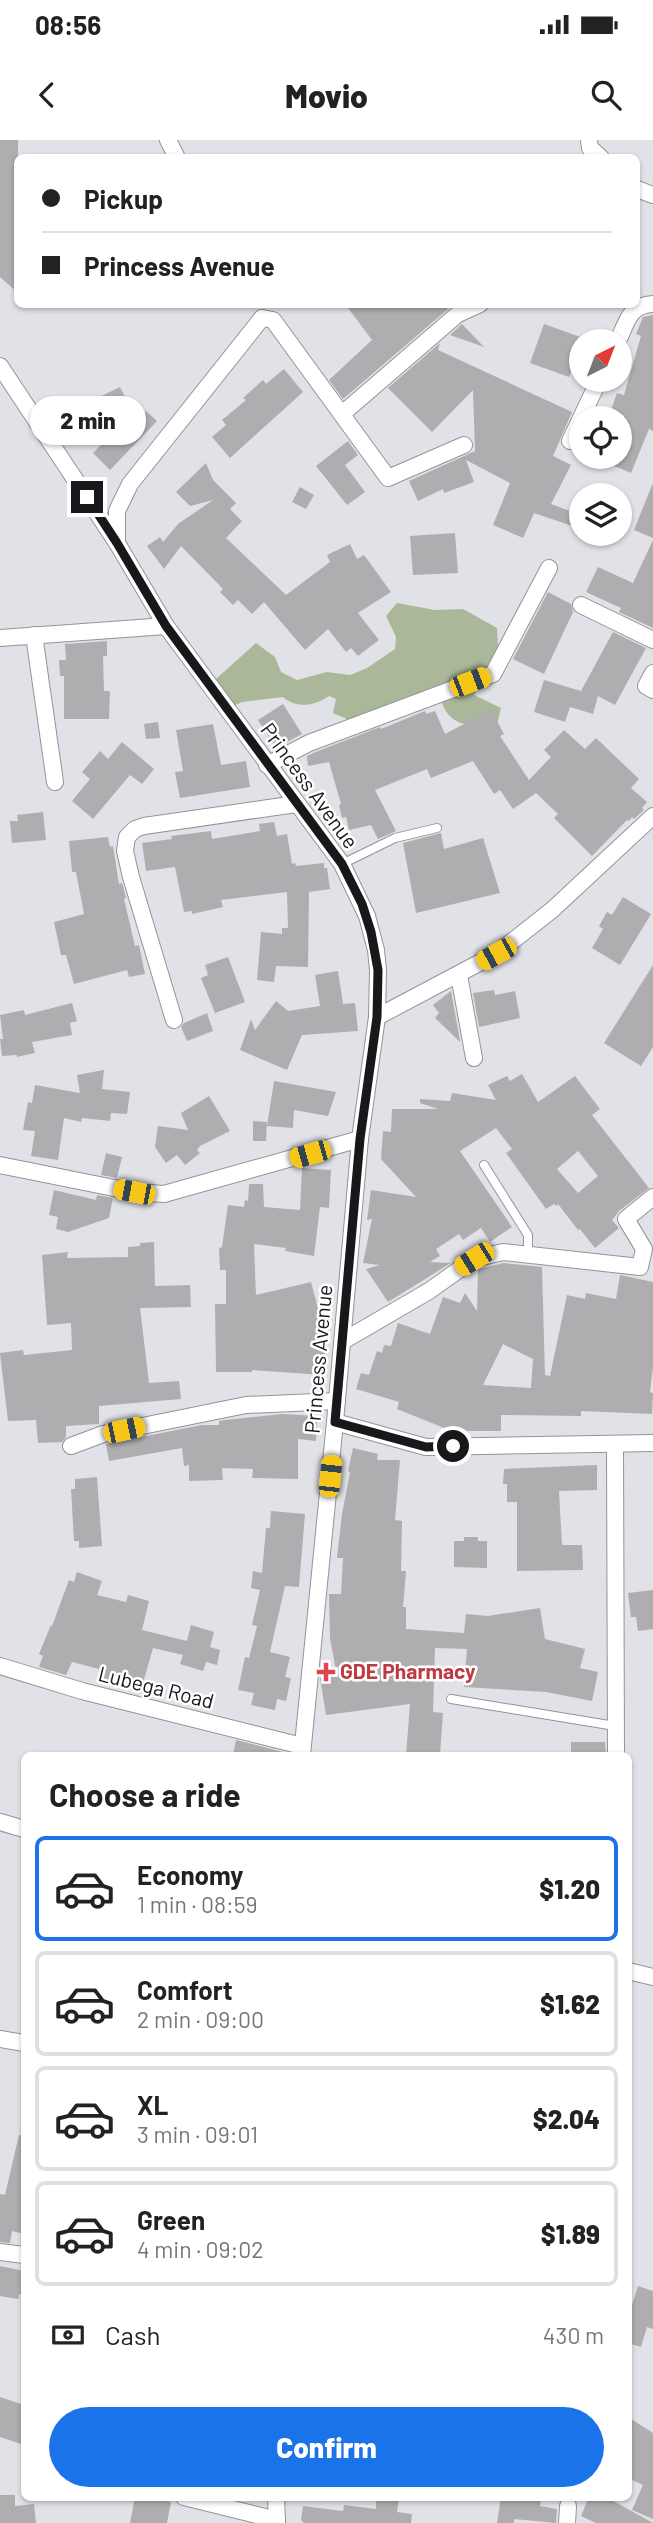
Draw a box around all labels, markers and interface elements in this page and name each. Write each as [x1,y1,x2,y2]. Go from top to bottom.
text: 08:56 [35,9,101,40]
icon: back [28,76,66,114]
text: Movio [285,76,368,114]
icon: search [587,76,625,114]
text: Pickup [84,183,163,214]
text: Princess Avenue [84,250,275,281]
north arrow [569,329,632,392]
map controls [569,329,632,546]
callout: 2 min [29,396,145,444]
text: 2 min [60,406,116,434]
button: locate [569,406,632,469]
route end [71,481,103,513]
button: layers [569,483,632,546]
car [447,665,494,699]
street label: Princess Avenue [256,717,364,853]
car [473,935,520,973]
car [287,1138,334,1170]
car [112,1178,157,1206]
car [451,1239,498,1279]
street label: Princess Avenue [299,1283,336,1434]
car [102,1415,147,1445]
route start [437,1430,469,1462]
car [318,1454,343,1498]
place label: GDE Pharmacy [340,1658,476,1683]
street label: Lubega Road [96,1660,217,1713]
marker: GDE Pharmacy [318,1664,334,1680]
text: Choose a ride [49,1775,241,1813]
icon: car [53,1857,116,1920]
text: Economy [137,1859,243,1890]
text: $1.20 [539,1873,600,1904]
text: 1 min · 08:59 [137,1890,258,1918]
icon: car [53,1972,116,2035]
text: Comfort [137,1974,233,2005]
text: $1.62 [540,1988,600,2019]
text: 2 min · 09:00 [137,2005,264,2033]
icon: car [53,2087,116,2150]
text: XL [137,2089,168,2120]
text: $2.04 [533,2103,600,2134]
text: 3 min · 09:01 [137,2120,258,2148]
icon: car [53,2202,116,2265]
text: Green [137,2204,205,2235]
text: $1.89 [541,2218,600,2249]
text: 4 min · 09:02 [137,2235,264,2263]
icon: cash [49,2316,87,2354]
text: Cash [105,2319,160,2350]
text: 430 m [543,2321,604,2349]
button: Confirm [49,2407,604,2487]

